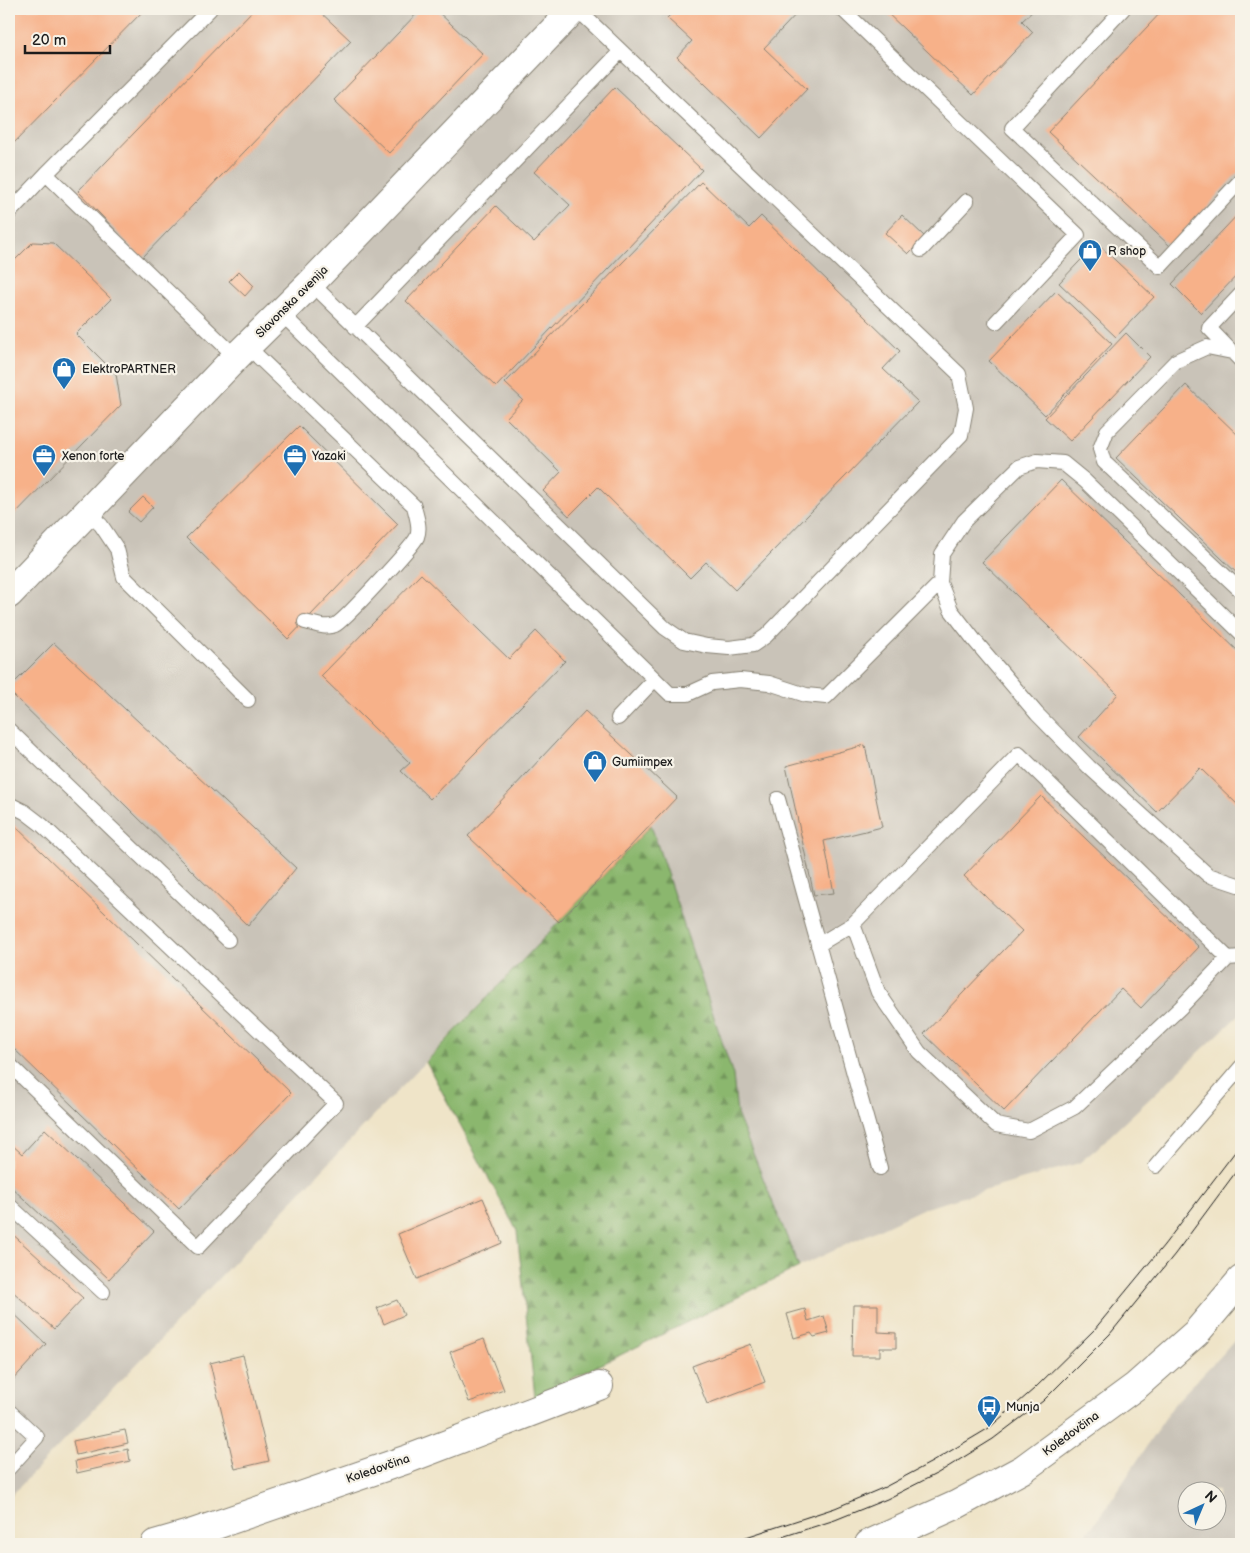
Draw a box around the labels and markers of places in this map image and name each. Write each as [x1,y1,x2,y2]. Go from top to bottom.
shop icon: R shop [1077,238,1103,272]
place label: R shop [1108,244,1146,259]
shop icon: ElektroPARTNER [51,356,77,390]
place label: ElektroPARTNER [82,362,176,377]
office icon: Xenon forte [31,443,57,477]
office icon: Yazaki [282,443,308,477]
place label: Xenon forte [61,449,124,464]
place label: Yazaki [311,449,346,464]
shop icon: Gumiimpex [582,749,608,783]
place label: Gumiimpex [612,755,673,770]
bus stop icon: Munja [976,1394,1002,1428]
place label: Munja [1006,1400,1040,1415]

